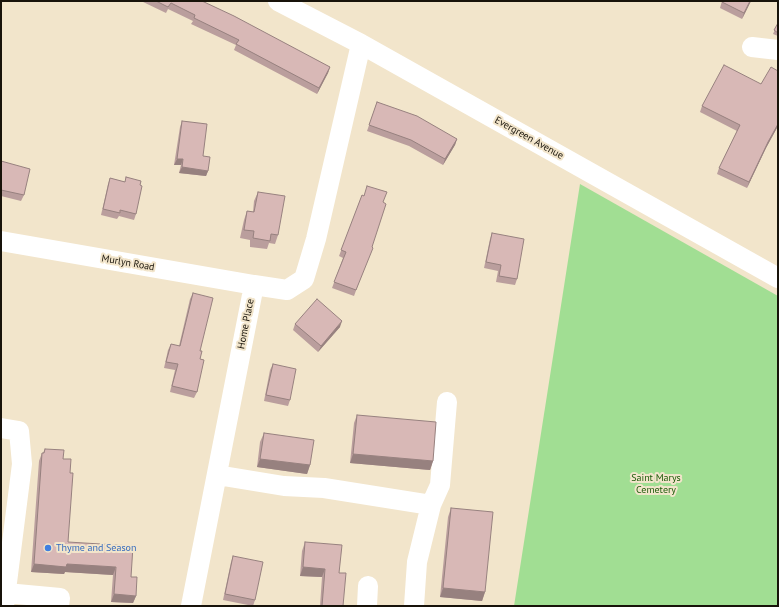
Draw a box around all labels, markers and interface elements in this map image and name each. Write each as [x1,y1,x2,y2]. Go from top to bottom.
street label: Evergreen Avenue [493,114,565,162]
street label: Murlyn Road [101,252,155,274]
street label: Home Place [235,298,257,350]
park label: Saint Marys Cemetery [631,472,681,496]
place label: Thyme and Season [56,542,136,554]
marker: Thyme and Season [43,543,53,553]

